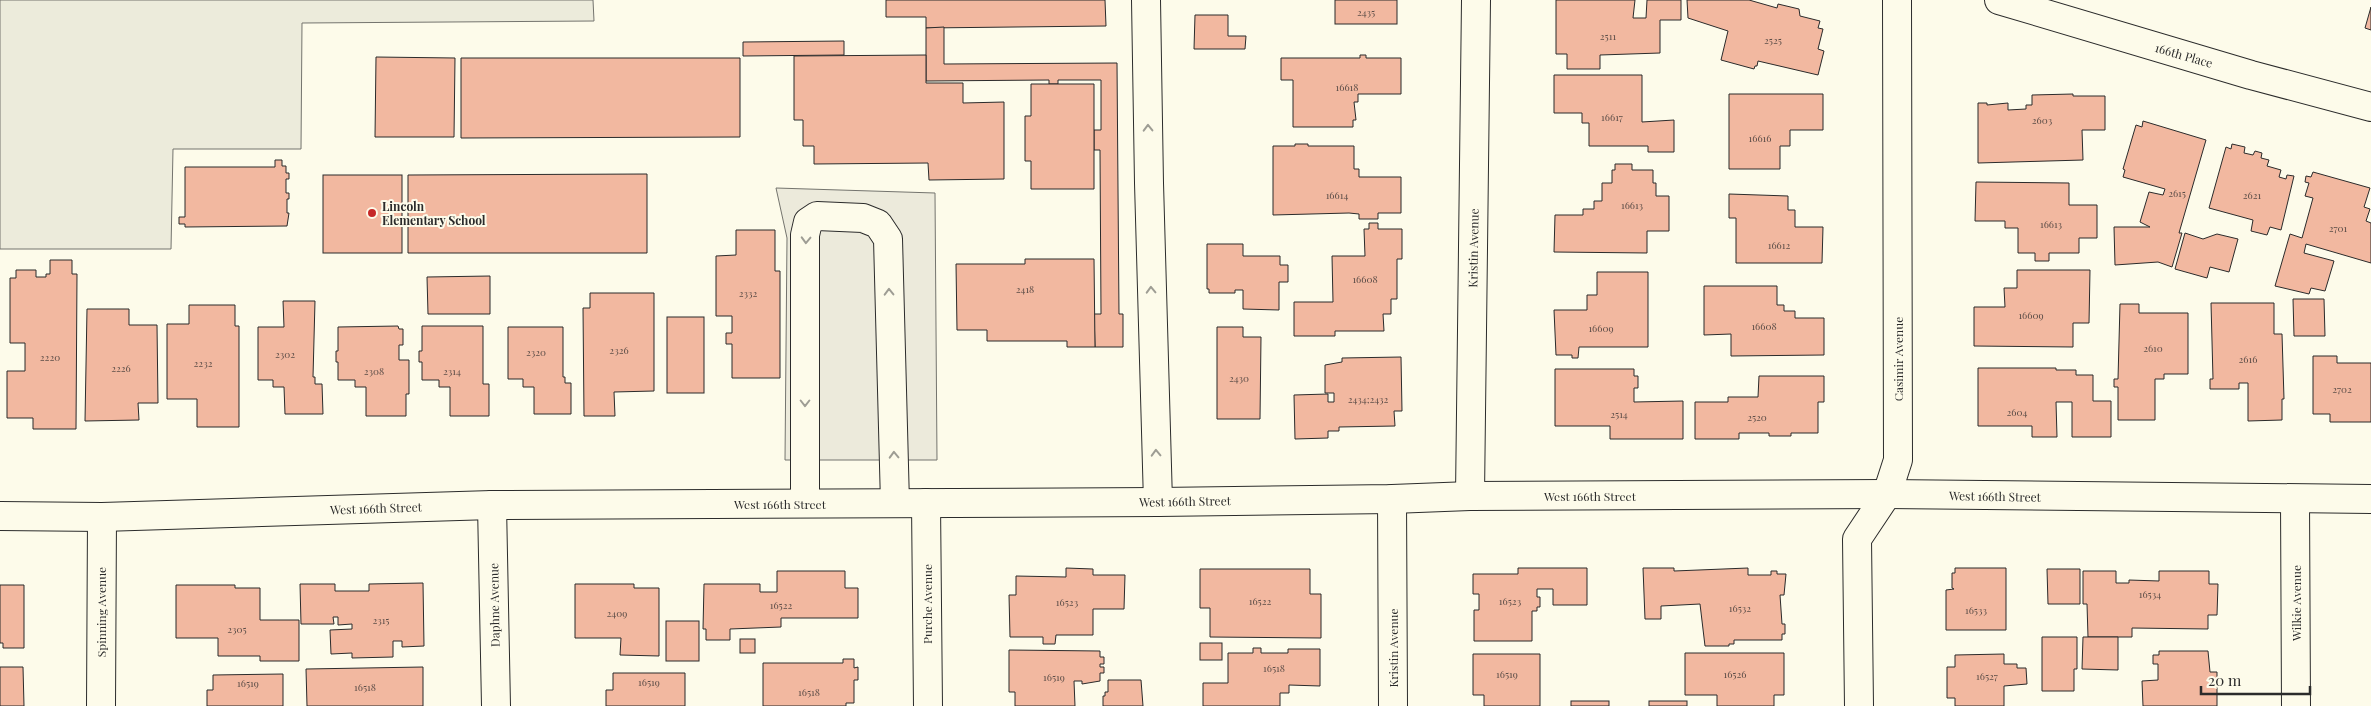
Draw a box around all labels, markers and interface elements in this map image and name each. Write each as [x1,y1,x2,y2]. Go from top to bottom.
house number: 2435 [1357,5,1375,19]
house number: 2511 [1600,29,1616,43]
house number: 2525 [1764,33,1782,47]
street label: 166th Place [2153,39,2215,71]
house number: 16618 [1336,80,1358,94]
house number: 16617 [1601,110,1623,124]
house number: 2603 [2032,113,2053,127]
one-way arrow [1143,124,1153,132]
house number: 16616 [1749,131,1771,145]
house number: 2615 [2168,186,2186,200]
house number: 16614 [1326,188,1348,202]
house number: 2621 [2243,188,2262,202]
place label: Lincoln Elementary School [382,198,486,228]
house number: 16613 [1621,198,1644,212]
marker: Lincoln Elementary School [366,207,378,219]
street label: Kristin Avenue [1464,208,1482,288]
house number: 16613 [2040,217,2063,231]
house number: 2701 [2329,221,2348,235]
one-way arrow [800,236,811,244]
house number: 16612 [1768,238,1790,252]
house number: 16608 [1352,272,1378,286]
house number: 2418 [1016,282,1034,296]
house number: 2332 [739,286,758,300]
one-way arrow [1146,286,1157,294]
one-way arrow [884,288,895,296]
house number: 16609 [2018,308,2044,322]
street label: Casimir Avenue [1890,317,1906,401]
house number: 16608 [1751,319,1777,333]
house number: 16609 [1588,321,1614,335]
house number: 2610 [2143,341,2163,355]
house number: 2326 [609,343,629,357]
house number: 2320 [526,345,546,359]
house number: 2302 [275,347,295,361]
house number: 2220 [40,350,60,364]
house number: 2616 [2239,352,2257,366]
house number: 2232 [194,356,213,370]
house number: 2226 [111,361,131,375]
house number: 2308 [364,364,384,378]
house number: 2314 [443,364,461,378]
house number: 2430 [1229,371,1249,385]
house number: 2702 [2332,382,2352,396]
house number: 2434;2432 [1348,392,1389,406]
one-way arrow [800,399,810,407]
house number: 2604 [2007,405,2028,419]
house number: 2514 [1610,407,1628,421]
house number: 2520 [1747,410,1767,424]
one-way arrow [1151,449,1161,456]
one-way arrow [888,450,899,458]
street label: West 166th Street [1948,487,2042,505]
street label: West 166th Street [1543,488,1637,504]
street label: West 166th Street [1138,492,1232,510]
street label: West 166th Street [733,496,827,512]
street label: West 166th Street [329,498,423,518]
street label: Daphne Avenue [485,563,503,647]
street label: Purche Avenue [919,564,935,644]
street label: Wilkie Avenue [2288,565,2304,642]
street label: Spinning Avenue [93,567,109,657]
house number: 16534 [2139,587,2161,601]
house number: 16522 [1249,594,1272,608]
house number: 16523 [1499,594,1522,608]
house number: 16523 [1056,595,1079,609]
house number: 16522 [770,598,793,612]
house number: 16532 [1729,601,1751,615]
house number: 16533 [1965,603,1988,617]
house number: 2409 [607,606,627,620]
street label: Kristin Avenue [1385,608,1401,688]
house number: 2315 [372,613,390,627]
house number: 2305 [227,622,247,636]
house number: 16518 [1263,661,1285,675]
scale bar [2201,664,2310,696]
house number: 16519 [1496,667,1518,681]
house number: 16526 [1724,667,1746,681]
house number: 16527 [1976,669,1998,683]
house number: 16519 [1043,670,1065,684]
text: 20 m [2208,670,2242,690]
house number: 16519 [638,675,660,689]
house number: 16519 [237,676,259,690]
house number: 16518 [354,680,376,694]
house number: 16518 [798,685,820,699]

